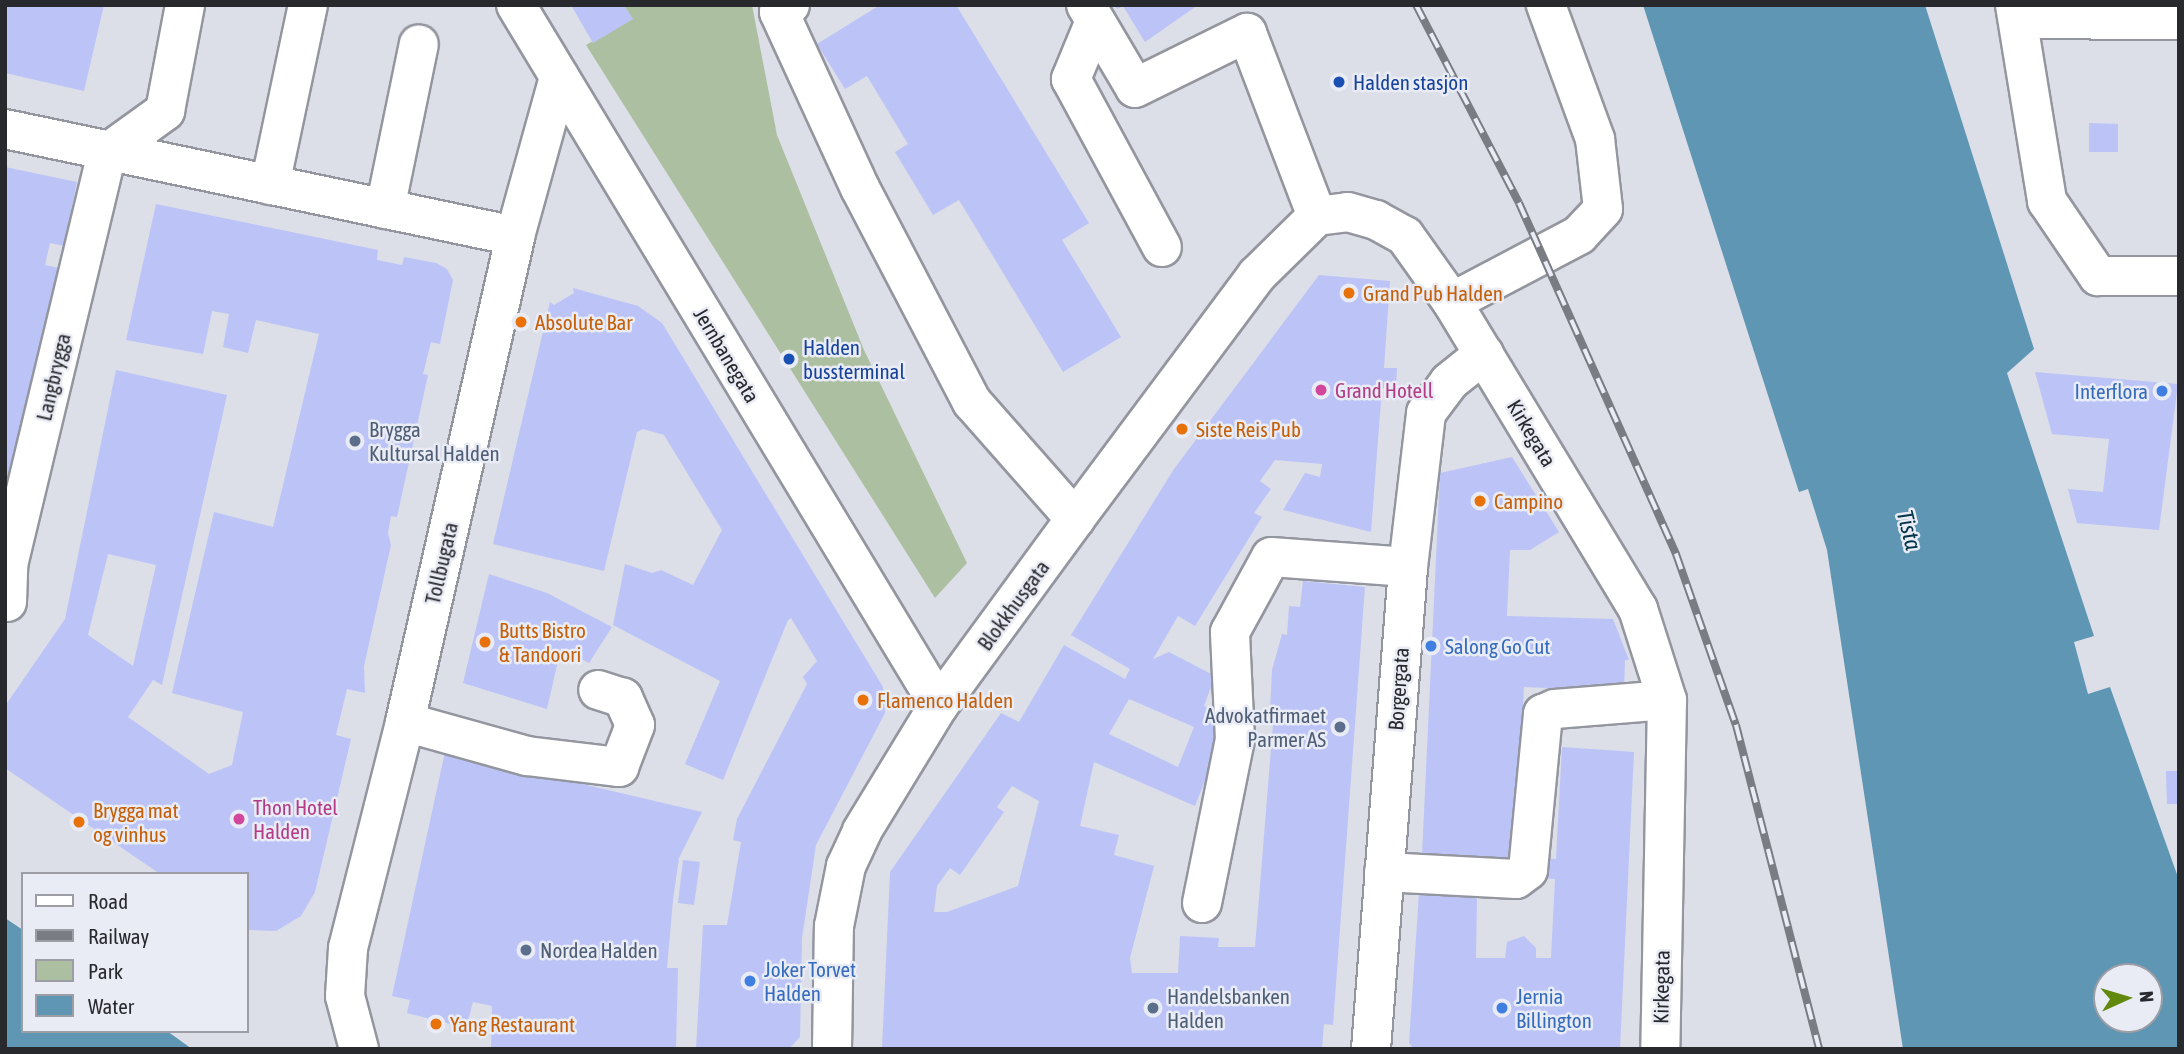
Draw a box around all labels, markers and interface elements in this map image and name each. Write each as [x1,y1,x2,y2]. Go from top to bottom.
place label: Halden stasjon [1353,69,1468,95]
marker: Halden stasjon [1331,74,1347,90]
place label: Grand Pub Halden [1363,280,1503,306]
marker: Grand Pub Halden [1341,285,1357,301]
street label: Jernbanegata [689,303,765,407]
place label: Absolute Bar [535,309,632,335]
marker: Absolute Bar [513,314,529,330]
street label: Langbrygga [31,331,75,423]
place label: Halden bussterminal [803,334,905,384]
marker: Halden bussterminal [781,351,797,367]
place label: Grand Hotell [1335,377,1433,403]
place label: Interflora [2075,378,2148,404]
marker: Grand Hotell [1313,382,1329,398]
marker: Interflora [2154,383,2170,399]
street label: Kirkegata [1502,395,1562,471]
place label: Brygga Kultursal Halden [369,416,500,466]
place label: Siste Reis Pub [1196,416,1301,442]
marker: Siste Reis Pub [1174,421,1190,437]
marker: Brygga Kultursal Halden [347,433,363,449]
place label: Campino [1494,488,1563,514]
marker: Campino [1472,493,1488,509]
water label: Tista [1891,507,1927,553]
street label: Tollbugata [419,520,463,606]
street label: Blokkhusgata [972,555,1054,655]
place label: Butts Bistro & Tandoori [499,617,586,667]
place label: Salong Go Cut [1445,633,1550,659]
marker: Butts Bistro & Tandoori [477,634,493,650]
marker: Salong Go Cut [1423,638,1439,654]
street label: Borgergata [1383,647,1413,731]
place label: Flamenco Halden [877,687,1013,713]
marker: Flamenco Halden [855,692,871,708]
place label: Advokatfirmaet Parmer AS [1205,702,1326,752]
marker: Advokatfirmaet Parmer AS [1332,719,1348,735]
place label: Thon Hotel Halden [253,794,338,844]
place label: Brygga mat og vinhus [93,797,179,847]
marker: Thon Hotel Halden [231,811,247,827]
marker: Brygga mat og vinhus [71,814,87,830]
legend [21,872,248,1033]
text: Road [88,889,128,913]
text: Railway [88,924,149,948]
place label: Nordea Halden [540,937,658,963]
marker: Nordea Halden [518,942,534,958]
street label: Kirkegata [1648,950,1674,1024]
place label: Joker Torvet Halden [764,956,856,1006]
text: Park [88,959,123,983]
north arrow [2093,963,2163,1033]
marker: Joker Torvet Halden [742,973,758,989]
place label: Handelsbanken Halden [1167,983,1290,1033]
place label: Jernia Billington [1516,983,1592,1033]
text: N [2136,990,2158,1003]
text: Water [88,994,134,1018]
marker: Handelsbanken Halden [1145,1000,1161,1016]
marker: Jernia Billington [1494,1000,1510,1016]
place label: Yang Restaurant [450,1011,575,1037]
marker: Yang Restaurant [428,1016,444,1032]

